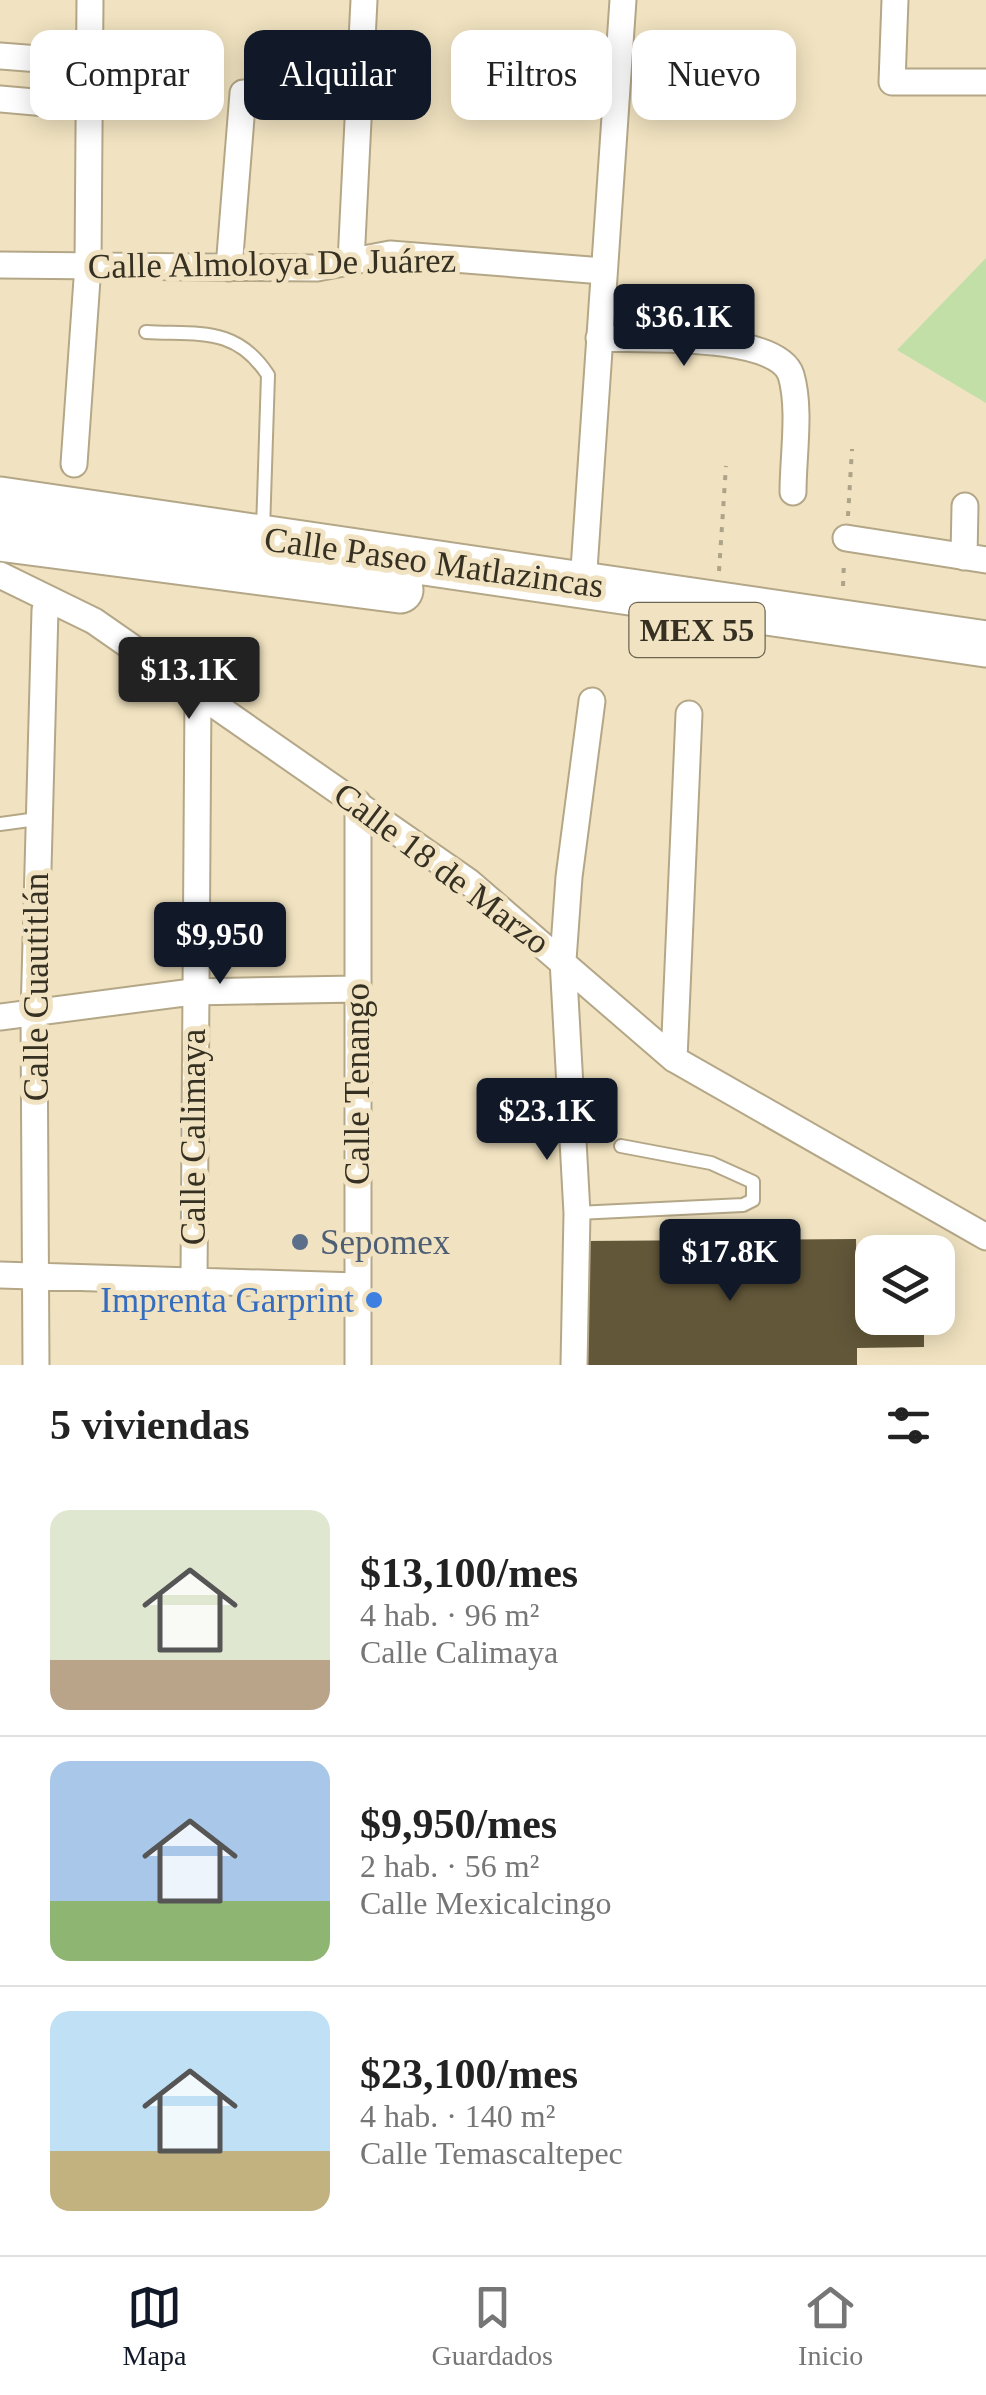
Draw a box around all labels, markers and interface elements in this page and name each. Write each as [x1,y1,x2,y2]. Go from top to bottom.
chip: Comprar [30,30,224,120]
chip: Alquilar [244,30,431,120]
chip: Filtros [451,30,612,120]
chip: Nuevo [632,30,796,120]
street label: Calle Almoloya De Juárez [88,241,457,286]
pin: $36.1K [603,284,765,369]
text: $36.1K [636,298,732,334]
street label: Calle Paseo Matlazincas [262,519,606,606]
road number: MEX 55 [630,603,764,657]
pin: $13.1K [108,637,270,722]
text: $13.1K [141,651,237,687]
street label: Calle 18 de Marzo [326,775,557,962]
street label: Calle Cuautitlán [17,873,56,1101]
pin: $9,950 [139,902,301,987]
text: $9,950 [176,916,264,952]
street label: Calle Tenango [338,983,377,1185]
street label: Calle Calimaya [174,1028,213,1245]
pin: $23.1K [466,1078,628,1163]
text: $23.1K [499,1092,595,1128]
pin: $17.8K [649,1219,811,1304]
place label: Sepomex [320,1223,451,1262]
marker: Sepomex [289,1231,311,1253]
text: $17.8K [682,1233,778,1269]
map controls [855,1235,955,1335]
button: layers [855,1235,955,1335]
place label: Imprenta Garprint [100,1281,354,1320]
marker: Imprenta Garprint [363,1289,385,1311]
icon: filters [881,1398,936,1453]
text: 5 viviendas [50,1402,250,1448]
icon: home [130,1550,250,1670]
text: $13,100/mes [360,1550,578,1596]
text: 4 hab. · 96 m² [360,1597,539,1633]
text: Calle Calimaya [360,1634,558,1670]
icon: home [130,1801,250,1921]
text: $9,950/mes [360,1801,557,1847]
text: 2 hab. · 56 m² [360,1848,539,1884]
text: Calle Mexicalcingo [360,1885,611,1921]
icon: home [130,2051,250,2171]
text: $23,100/mes [360,2051,578,2097]
text: 4 hab. · 140 m² [360,2098,555,2134]
text: Calle Temascaltepec [360,2135,623,2171]
tab: Mapa [123,2280,186,2372]
tab: Guardados [432,2280,553,2372]
tab: Inicio [798,2280,863,2372]

